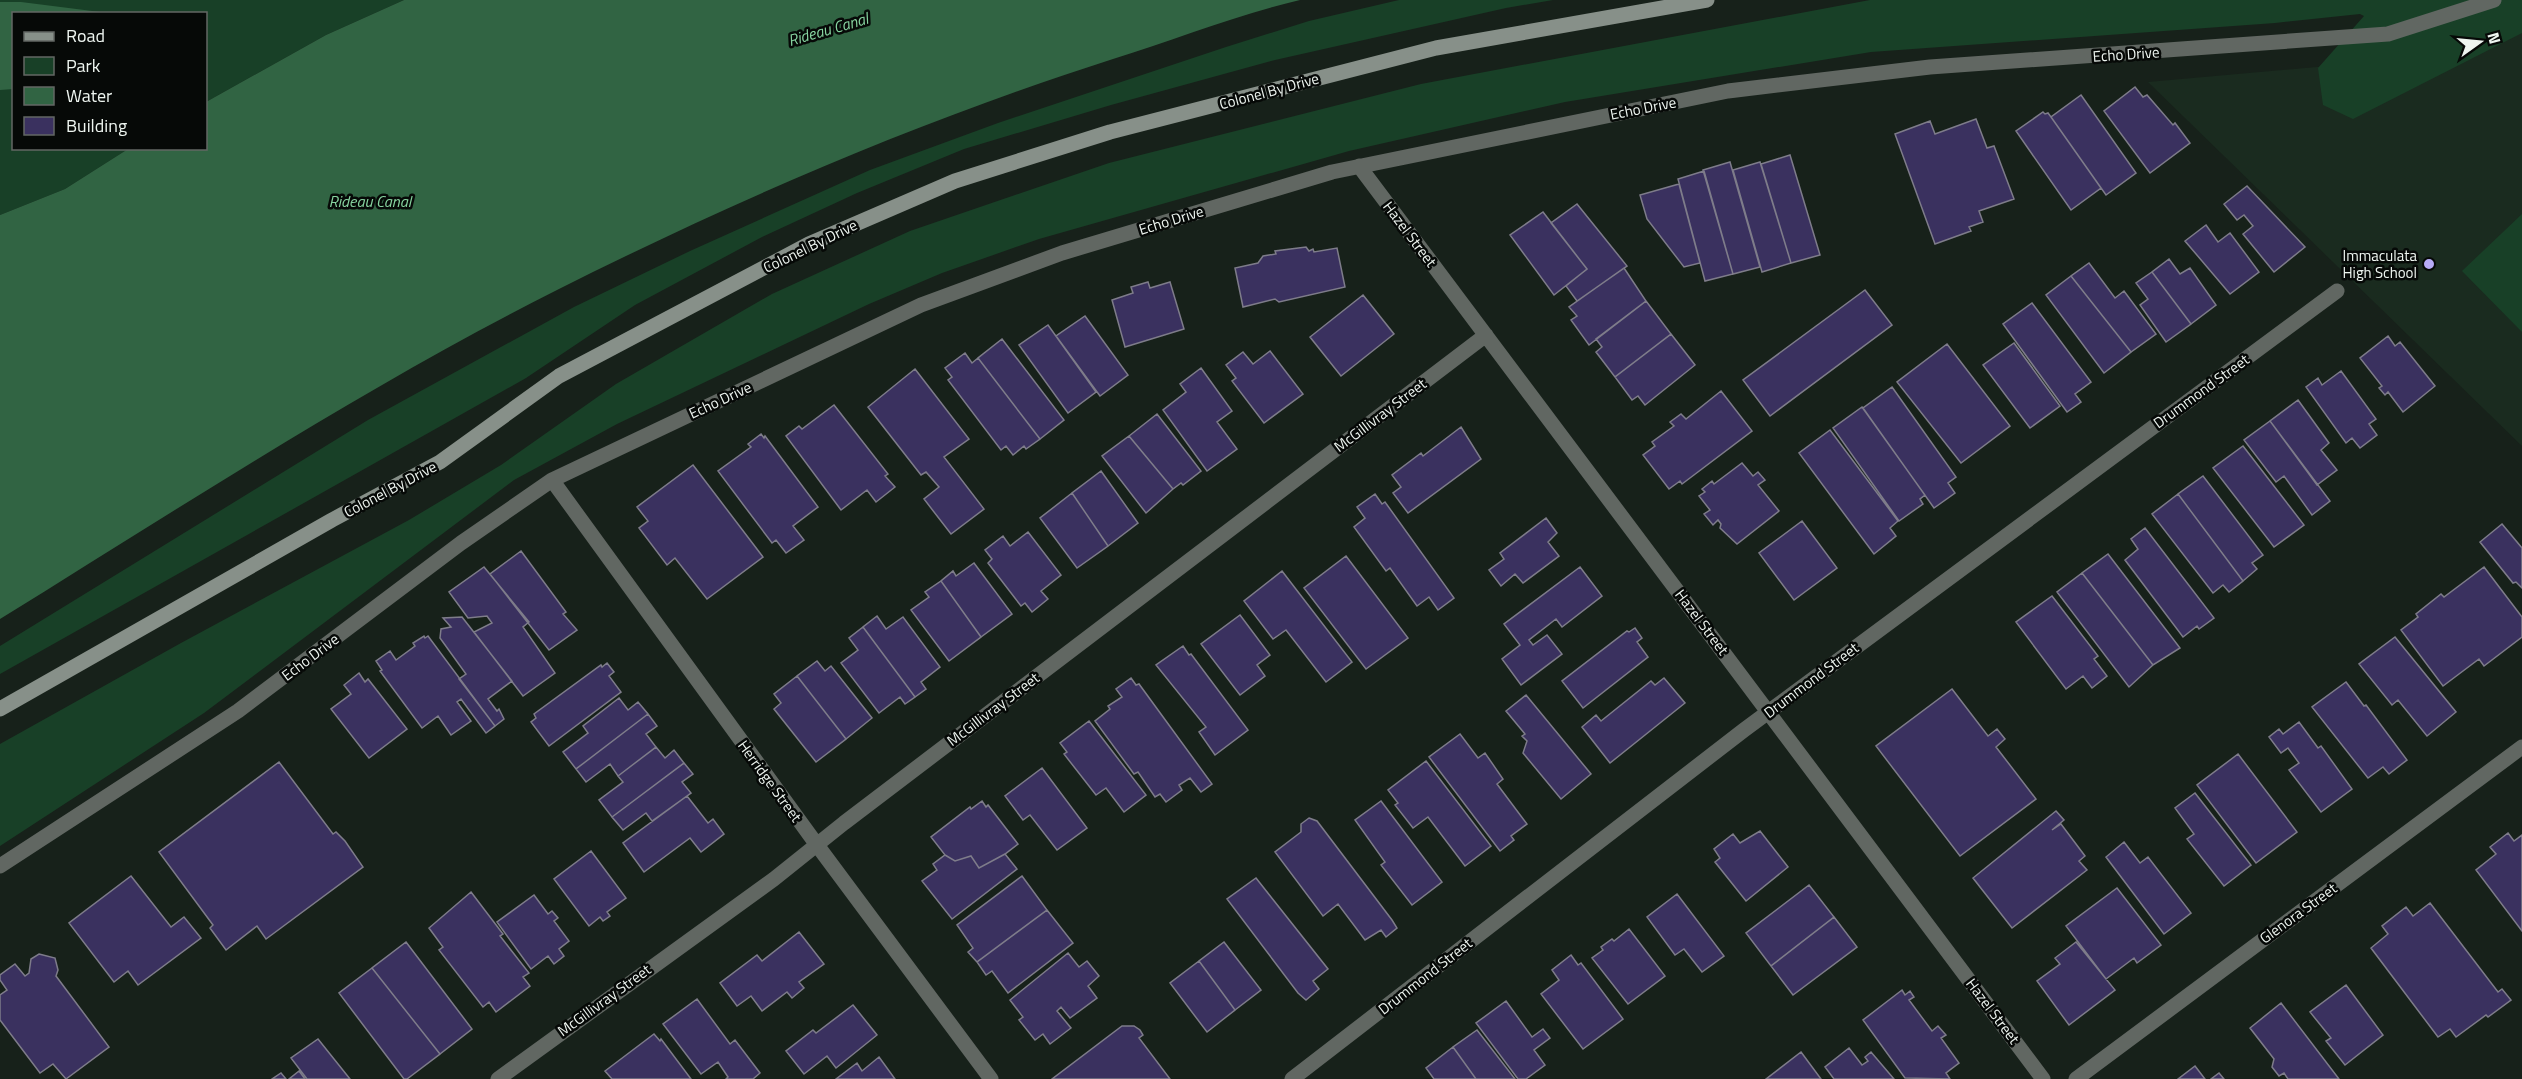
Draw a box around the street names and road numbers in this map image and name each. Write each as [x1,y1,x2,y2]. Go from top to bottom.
street label: Echo Drive [2092,40,2160,68]
street label: Colonel By Drive [1217,67,1321,115]
street label: Echo Drive [1608,90,1678,126]
street label: Hazel Street [1378,196,1443,272]
street label: Echo Drive [1136,199,1206,241]
street label: Colonel By Drive [759,213,861,279]
street label: Drummond Street [2148,348,2254,434]
street label: McGillivray Street [1329,372,1432,458]
street label: Echo Drive [685,375,755,425]
street label: Colonel By Drive [339,455,441,523]
street label: Hazel Street [1670,584,1735,660]
street label: Echo Drive [276,628,344,686]
street label: Drummond Street [1759,636,1864,723]
street label: McGillivray Street [942,666,1045,752]
street label: Herridge Street [732,735,808,827]
street label: Glenora Street [2254,877,2342,949]
street label: Drummond Street [1373,931,1477,1020]
street label: McGillivray Street [552,958,656,1042]
street label: Hazel Street [1961,973,2026,1049]

